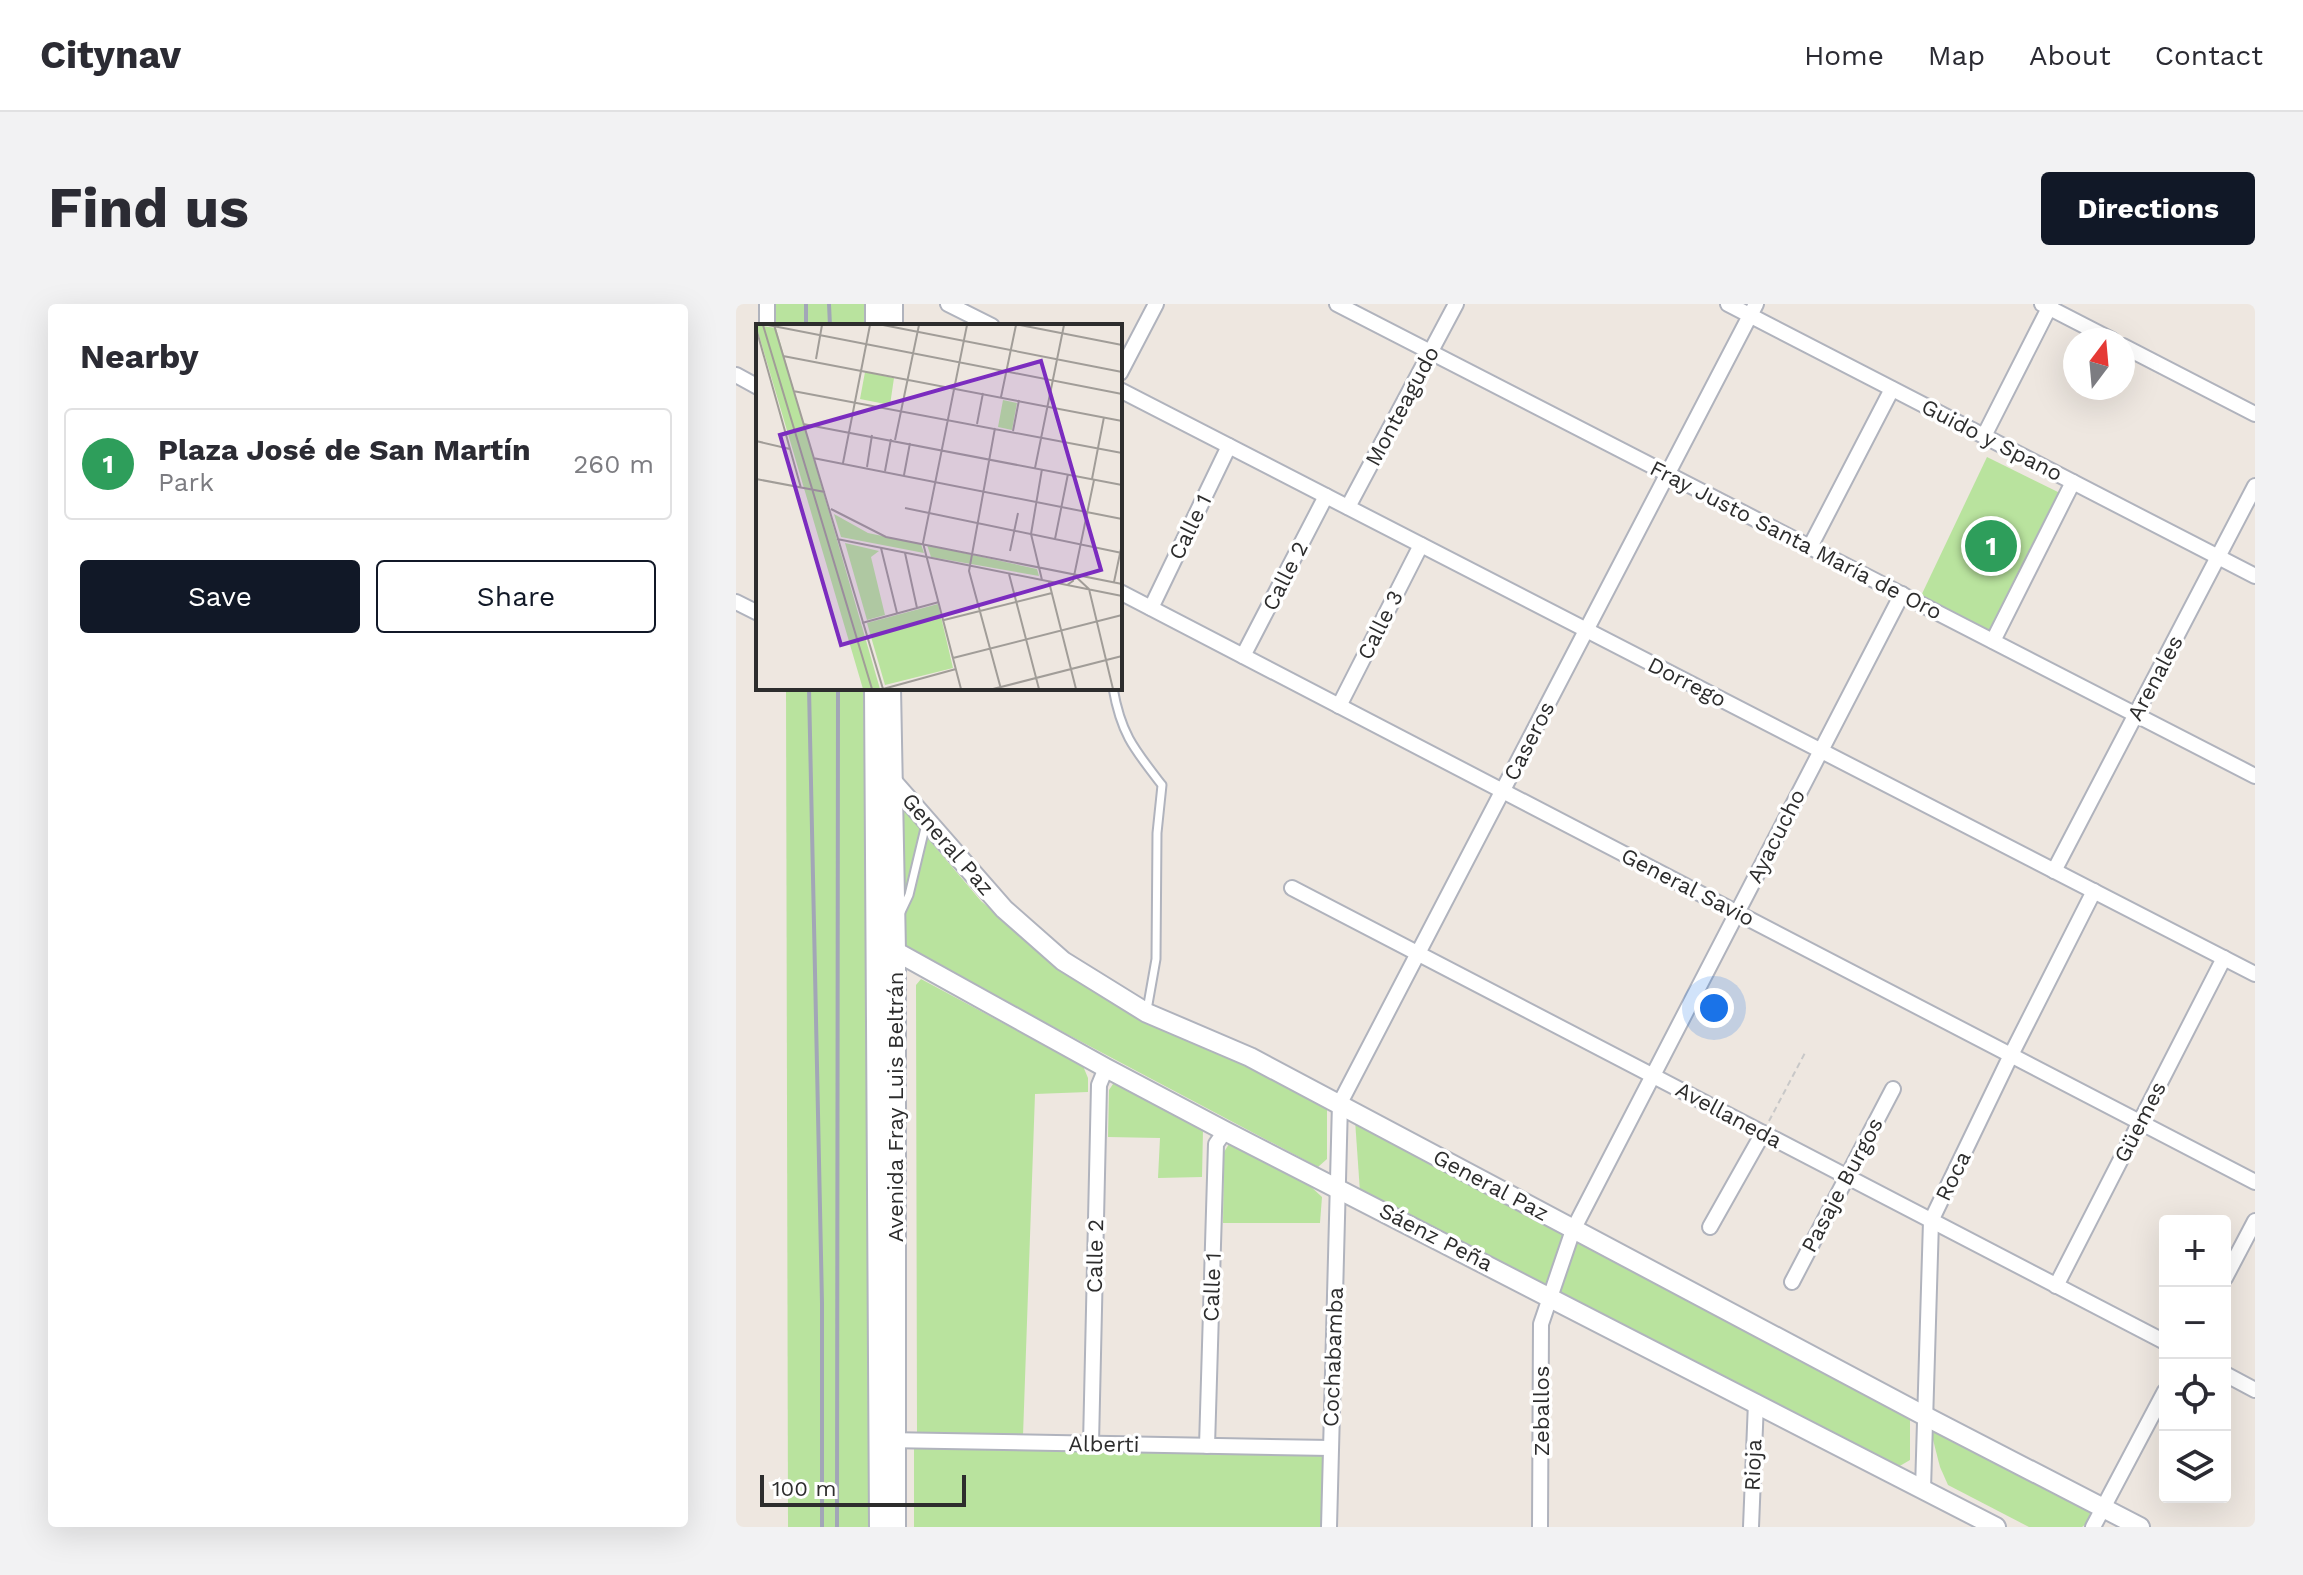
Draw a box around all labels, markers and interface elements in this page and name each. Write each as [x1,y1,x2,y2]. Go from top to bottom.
text: Citynav [40,33,181,77]
text: Home [1804,39,1884,72]
text: Map [1928,39,1985,72]
text: About [2029,39,2111,72]
text: Contact [2155,39,2263,72]
button: Directions [2041,172,2255,245]
text: Find us [48,175,249,241]
inset map [756,324,1122,690]
north arrow [2063,328,2135,400]
text: Nearby [80,336,199,376]
street label: Monteagudo [1360,342,1444,470]
street label: Guido y Spano [1917,394,2067,486]
text: Plaza José de San Martín [158,432,531,467]
text: 1 [102,449,114,479]
text: 260 m [573,449,654,479]
street label: Fray Justo Santa María de Oro [1646,455,1946,625]
text: Park [158,467,214,497]
street label: Calle 1 [1164,490,1216,564]
pin: 1 [1965,516,2017,576]
street label: Calle 2 [1257,537,1313,615]
button: Save [80,560,360,633]
button: Share [376,560,656,633]
street label: Calle 3 [1352,586,1408,664]
street label: Arenales [2122,631,2188,725]
street label: Dorrego [1644,652,1730,712]
street label: Caseros [1499,697,1559,785]
street label: Ayacucho [1742,785,1810,887]
street label: General Paz [897,788,999,900]
street label: General Savio [1617,843,1759,931]
street label: Avenida Fray Luis Beltrán [883,972,908,1242]
your location [1694,988,1734,1028]
street label: Avellaneda [1672,1077,1786,1153]
street label: Güemes [2109,1077,2171,1167]
street label: Pasaje Burgos [1796,1113,1888,1257]
street label: General Paz [1429,1144,1553,1226]
street label: Roca [1930,1147,1976,1205]
street label: Sáenz Peña [1375,1198,1497,1276]
map controls [2159,1215,2231,1503]
button: + [2159,1215,2231,1287]
street label: Calle 2 [1082,1219,1108,1293]
street label: Calle 1 [1198,1252,1226,1322]
street label: Cochabamba [1318,1287,1348,1427]
button: − [2159,1287,2231,1359]
button: locate [2159,1359,2231,1431]
street label: Zeballos [1529,1366,1554,1456]
street label: Alberti [1068,1431,1140,1457]
button: layers [2159,1431,2231,1503]
street label: Rioja [1740,1439,1766,1491]
scale bar [760,1471,966,1507]
text: 100 m [772,1476,836,1501]

